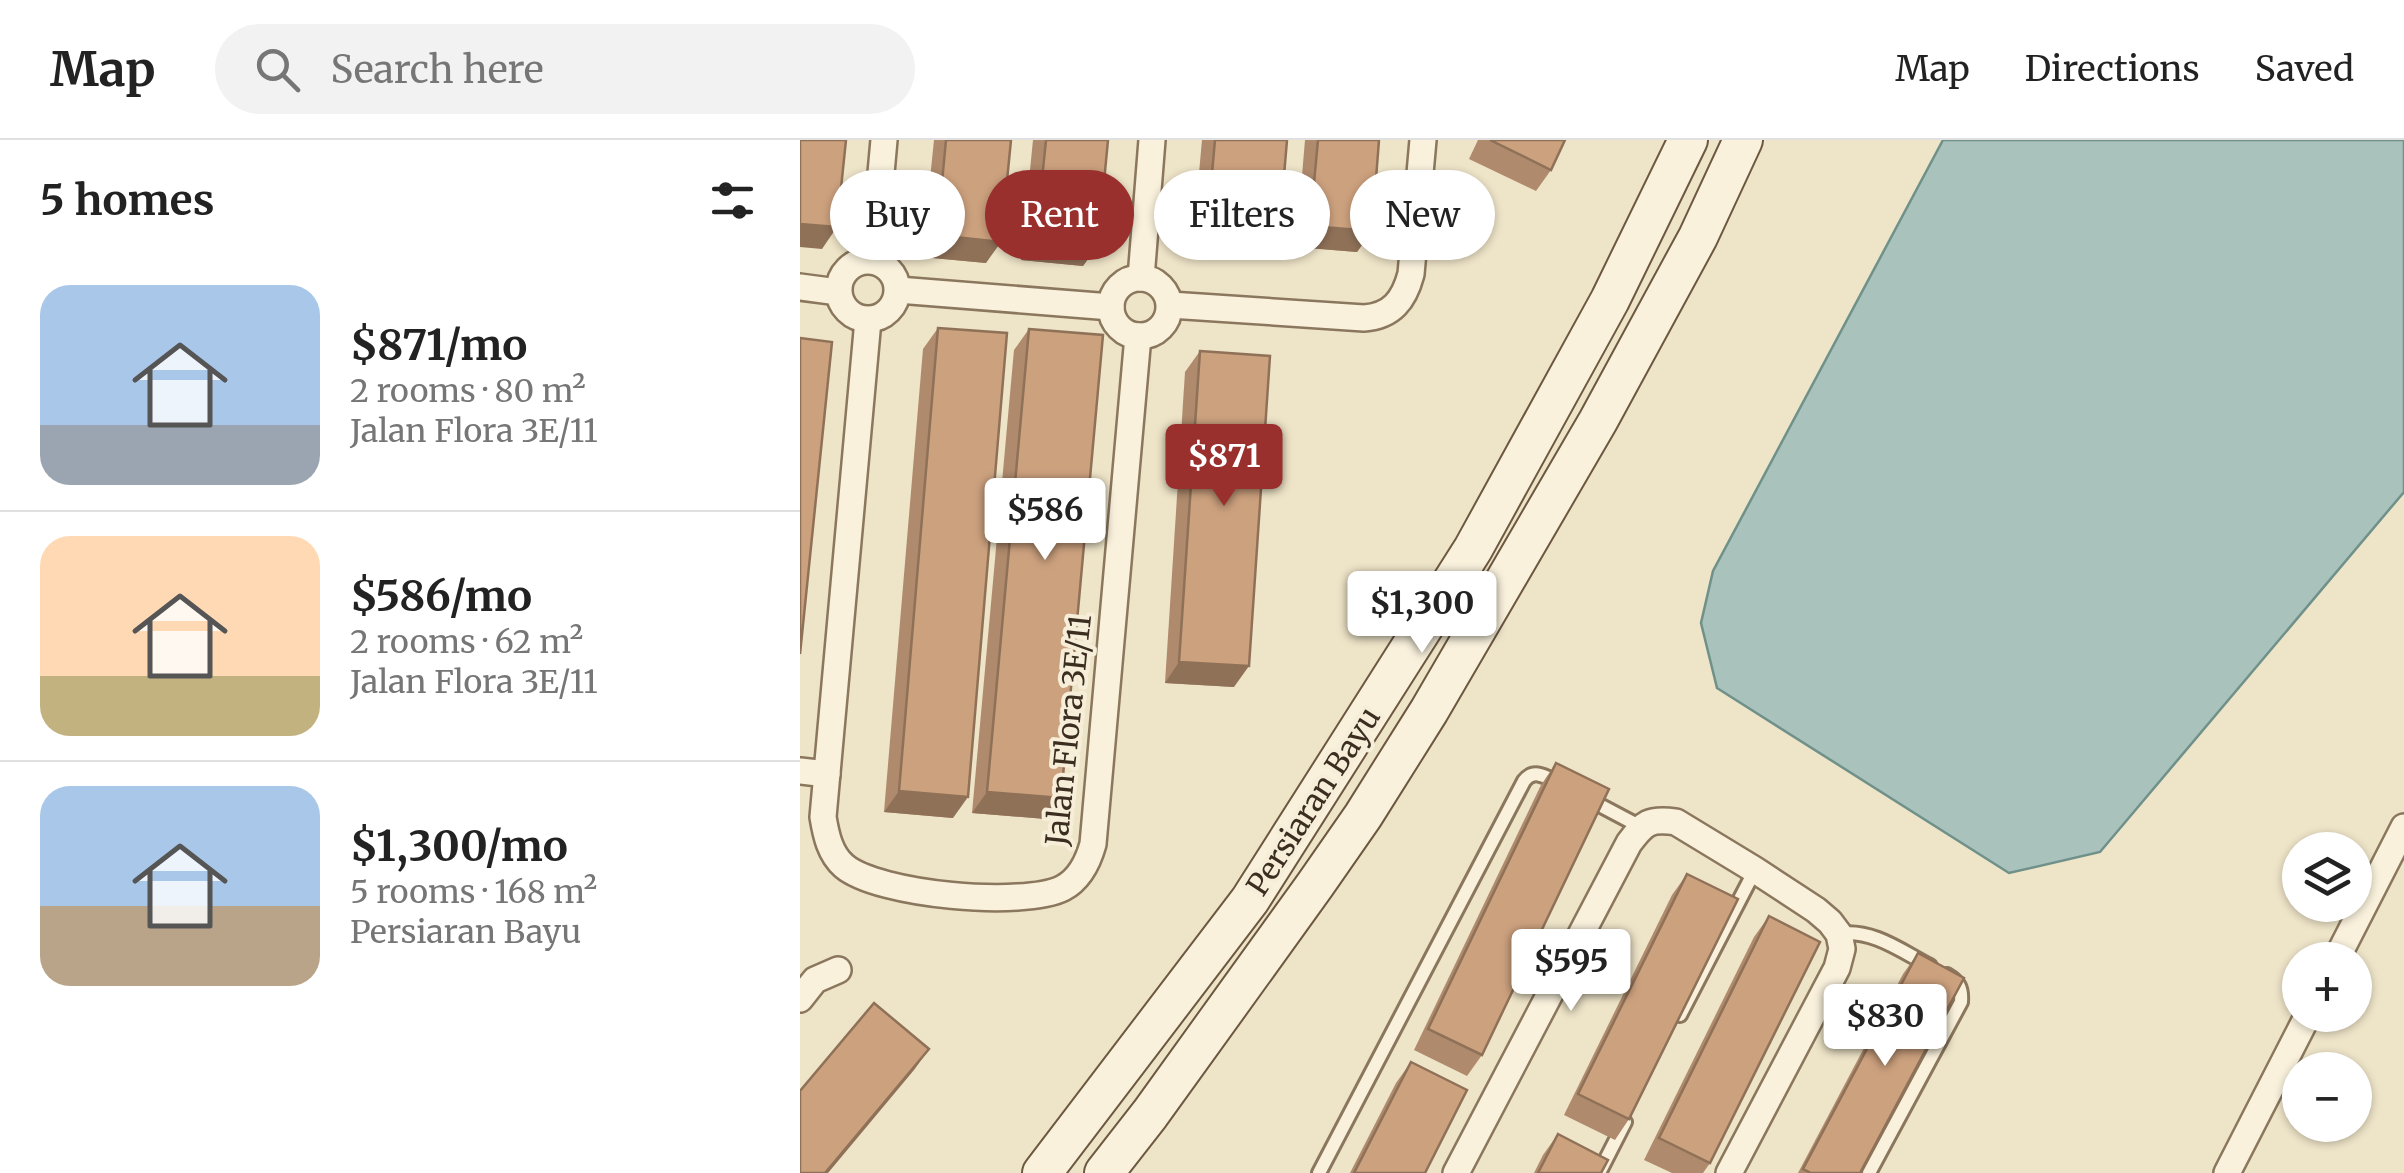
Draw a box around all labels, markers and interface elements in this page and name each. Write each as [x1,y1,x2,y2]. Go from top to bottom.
search box [215,24,915,114]
text: Map [50,39,155,99]
icon: search [250,42,305,97]
text: Search here [330,46,544,93]
text: Map [1895,47,1970,91]
text: Directions [2025,47,2200,91]
text: Saved [2255,47,2354,91]
chip: Buy [830,170,965,260]
chip: Rent [985,170,1134,260]
chip: Filters [1154,170,1330,260]
chip: New [1350,170,1495,260]
icon: filters [705,173,760,228]
text: 5 homes [40,174,214,226]
text: $871/mo [350,319,527,371]
icon: home [120,325,240,445]
text: 2 rooms · 80 m² [350,371,586,411]
text: Jalan Flora 3E/11 [350,411,598,451]
pin: $871 [1165,424,1283,509]
text: $871 [1188,436,1261,476]
pin: $586 [986,478,1104,563]
text: $586 [1007,490,1083,530]
text: $586/mo [350,570,532,622]
pin: $1,300 [1341,571,1503,656]
icon: home [120,576,240,696]
text: $1,300 [1369,583,1475,623]
street label: Jalan Flora 3E/11 [1037,613,1099,848]
text: 2 rooms · 62 m² [350,622,583,662]
text: Jalan Flora 3E/11 [350,662,598,702]
street label: Persiaran Bayu [1238,700,1388,902]
text: $1,300/mo [350,820,568,872]
icon: home [120,826,240,946]
map controls [2282,832,2372,1142]
button: layers [2282,832,2372,922]
text: 5 rooms · 168 m² [350,872,597,912]
text: Persiaran Bayu [350,912,582,952]
pin: $595 [1512,929,1630,1014]
text: $595 [1533,941,1609,981]
button: + [2282,942,2372,1032]
pin: $830 [1826,984,1944,1069]
text: $830 [1846,996,1924,1036]
button: − [2282,1052,2372,1142]

